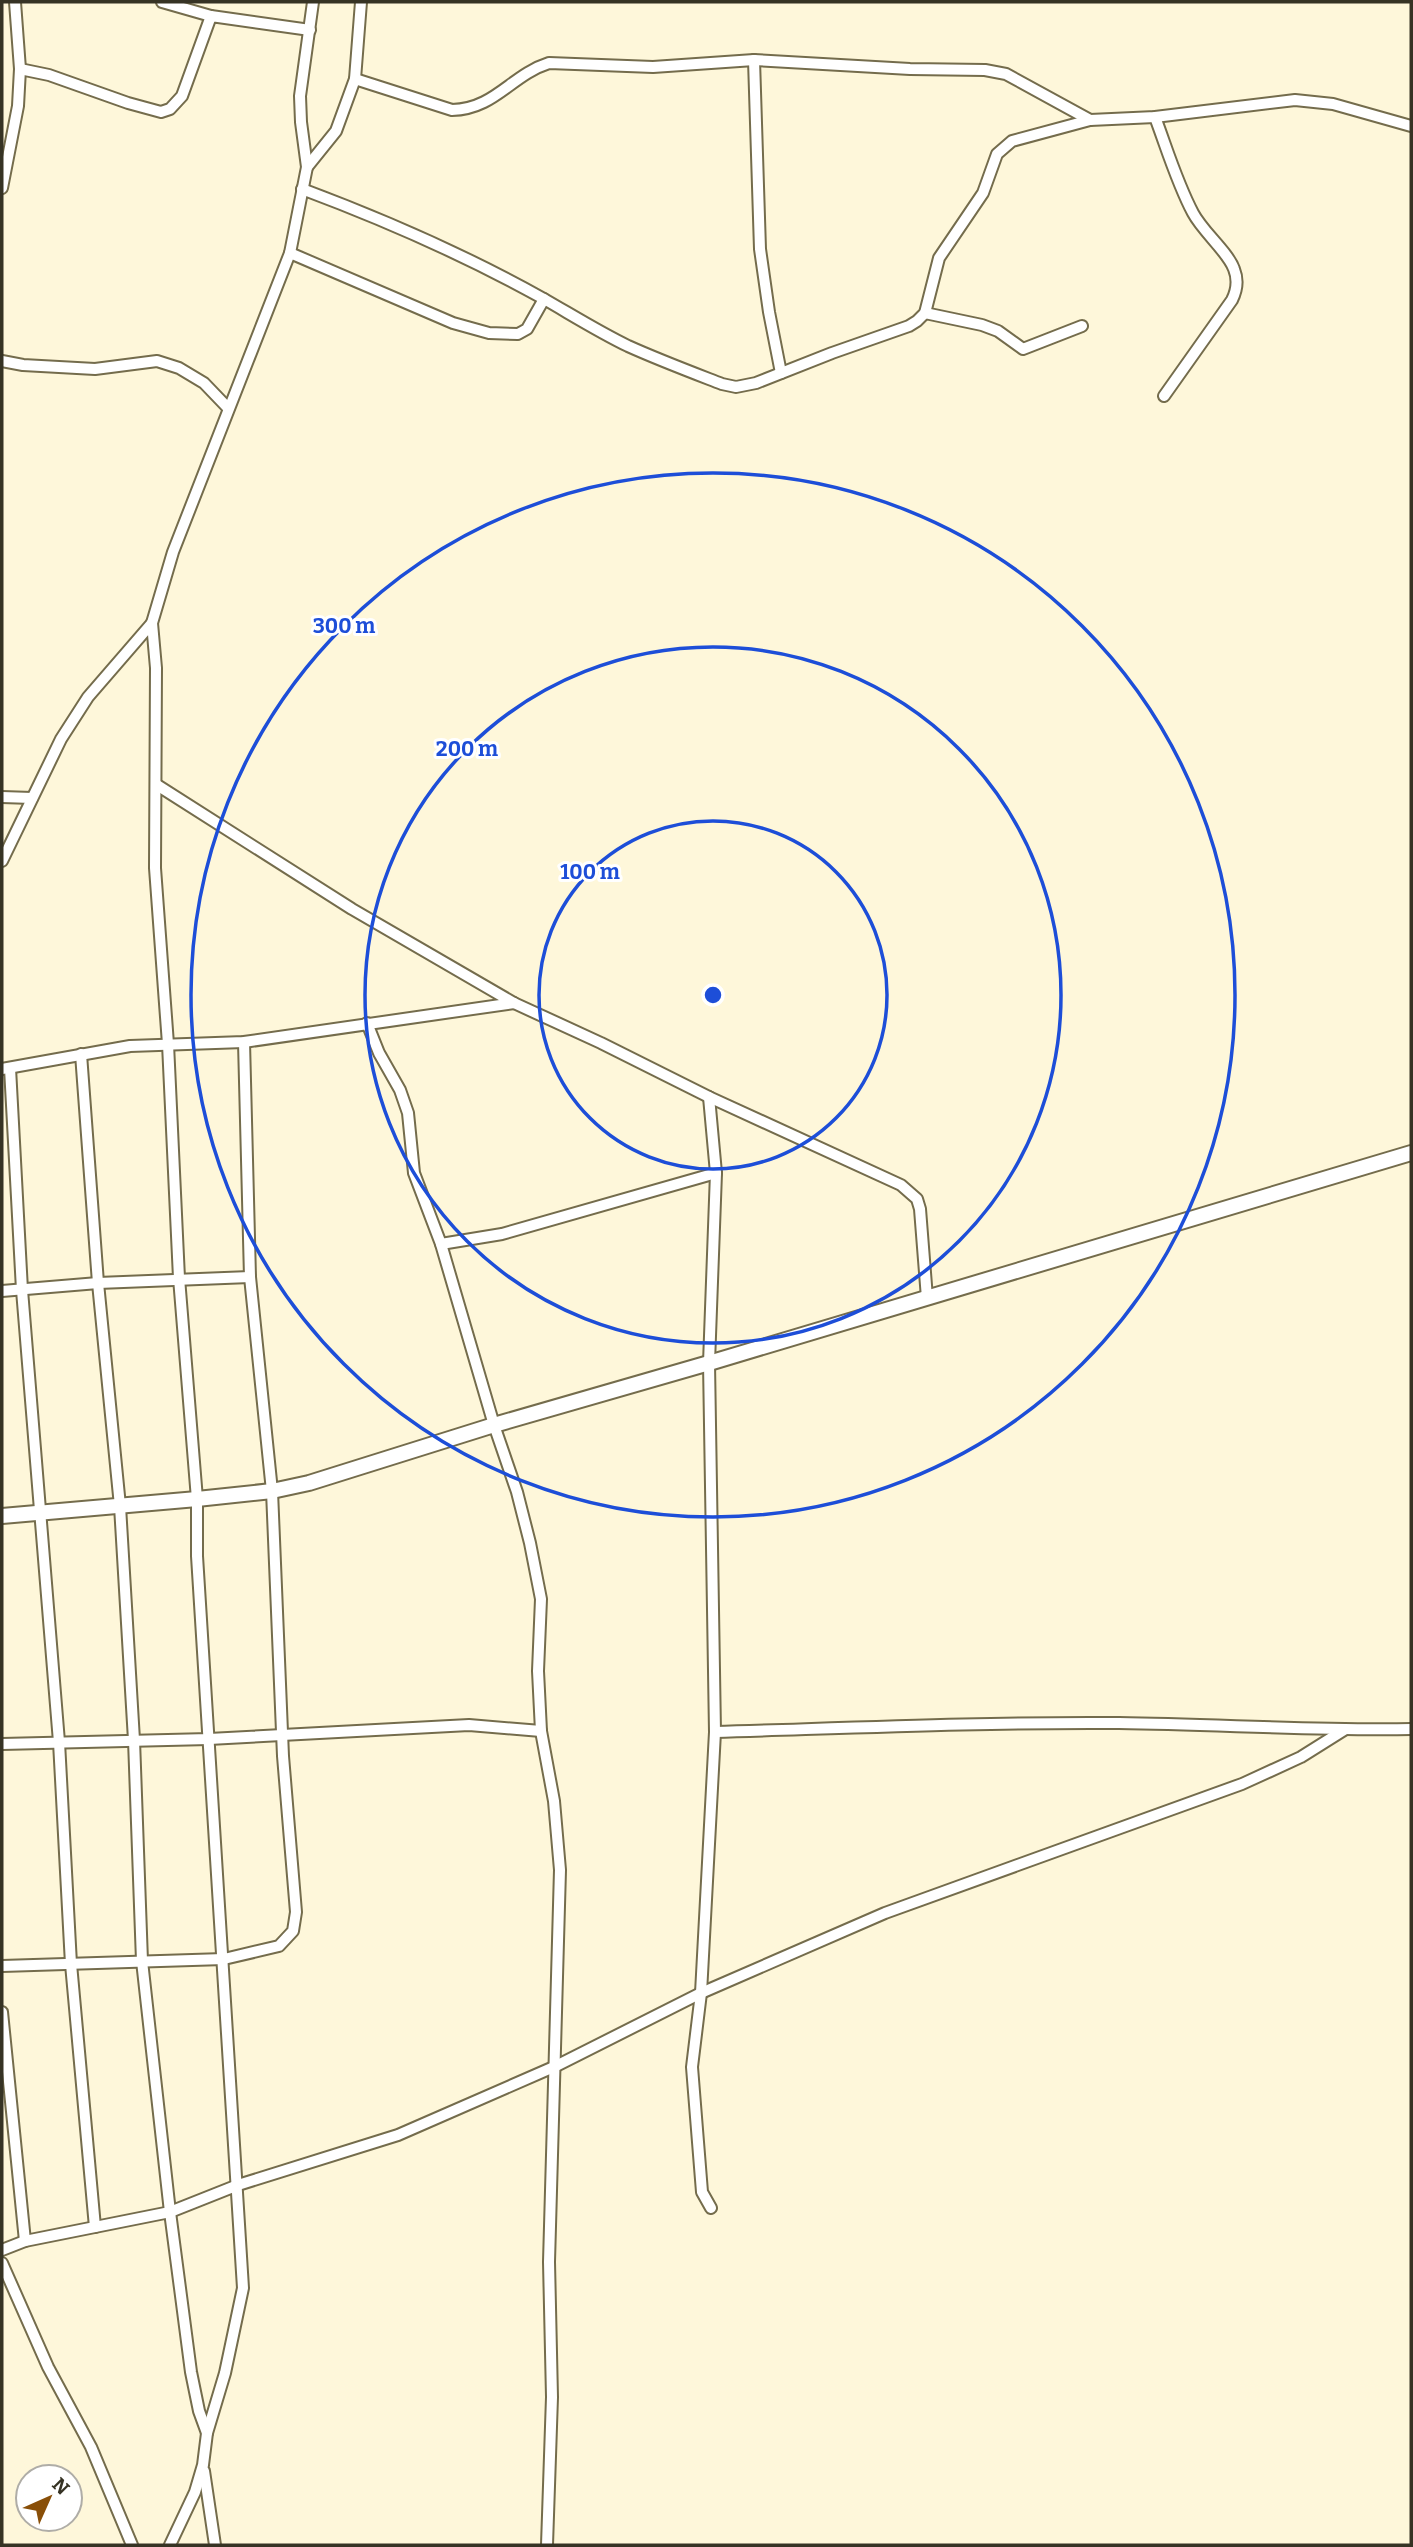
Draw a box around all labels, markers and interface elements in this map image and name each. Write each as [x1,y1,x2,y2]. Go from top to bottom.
text: 300 m [313,613,375,639]
text: 200 m [436,736,498,762]
text: 100 m [560,859,620,885]
centre of rings [701,983,725,1007]
north arrow [14,2463,84,2533]
text: N [47,2473,74,2500]

